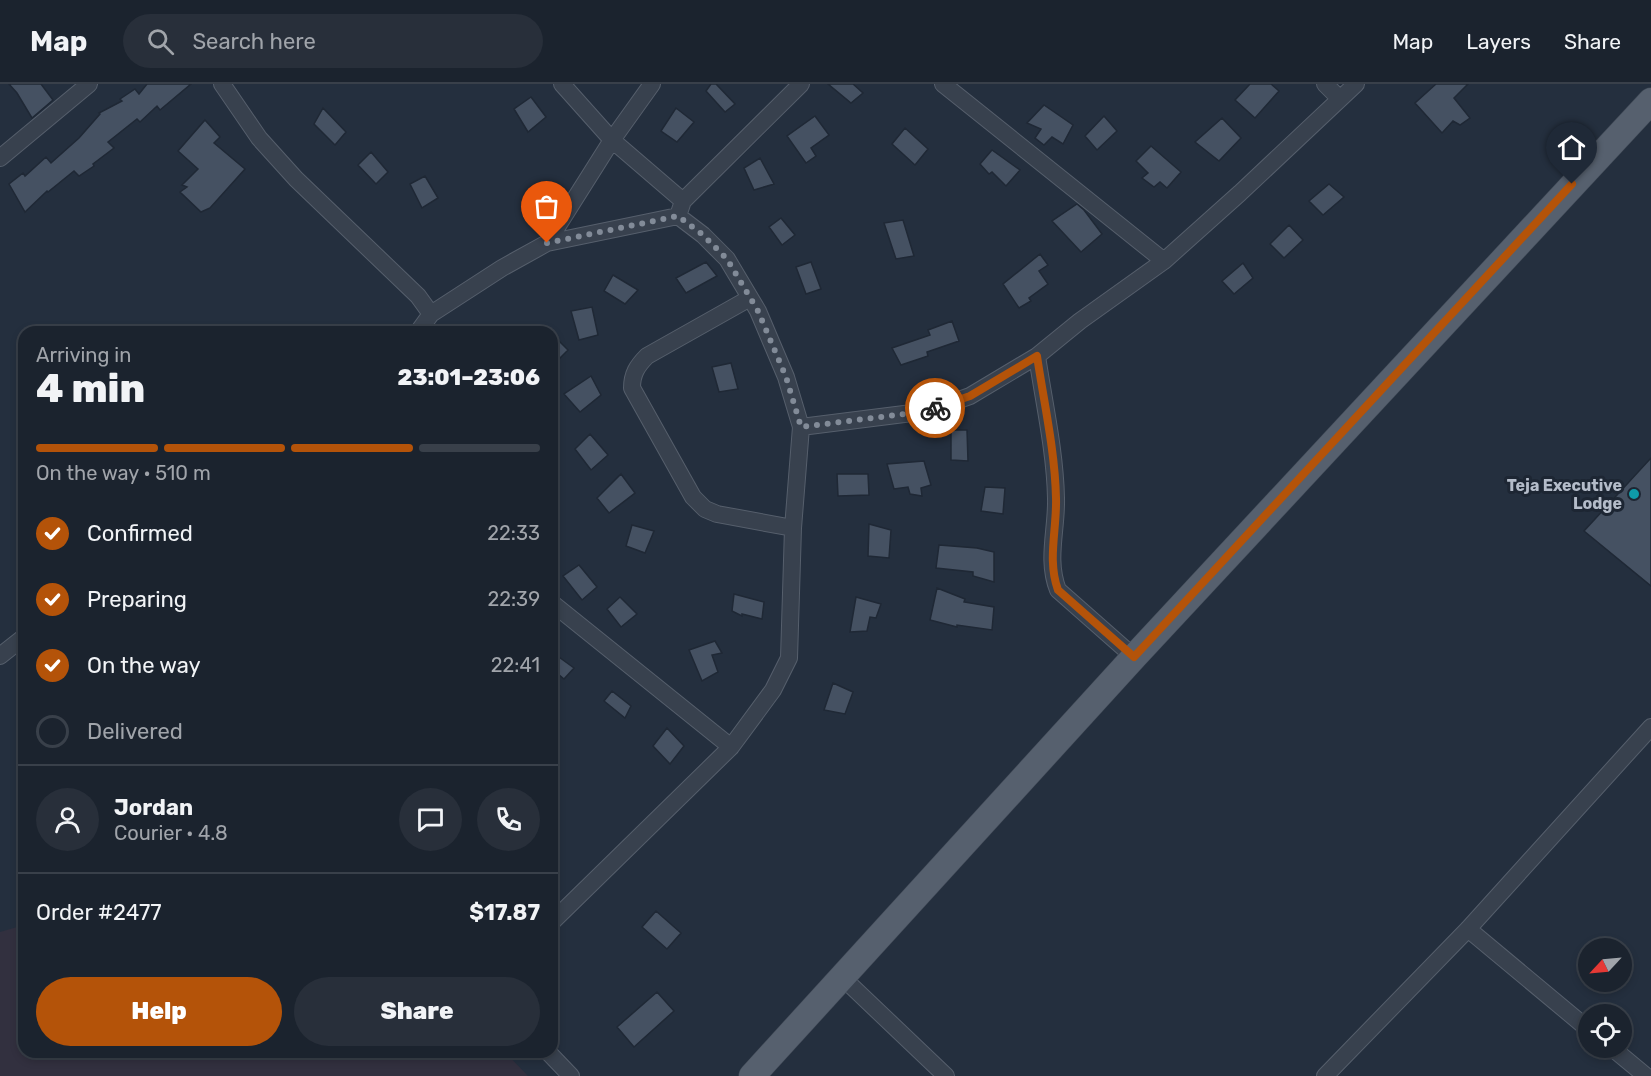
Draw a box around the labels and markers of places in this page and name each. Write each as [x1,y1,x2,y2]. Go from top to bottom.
pin [1546,122,1597,184]
pin [521,181,572,243]
place label: Teja Executive Lodge [1507,476,1622,513]
marker: Teja Executive Lodge [1627,487,1641,501]

